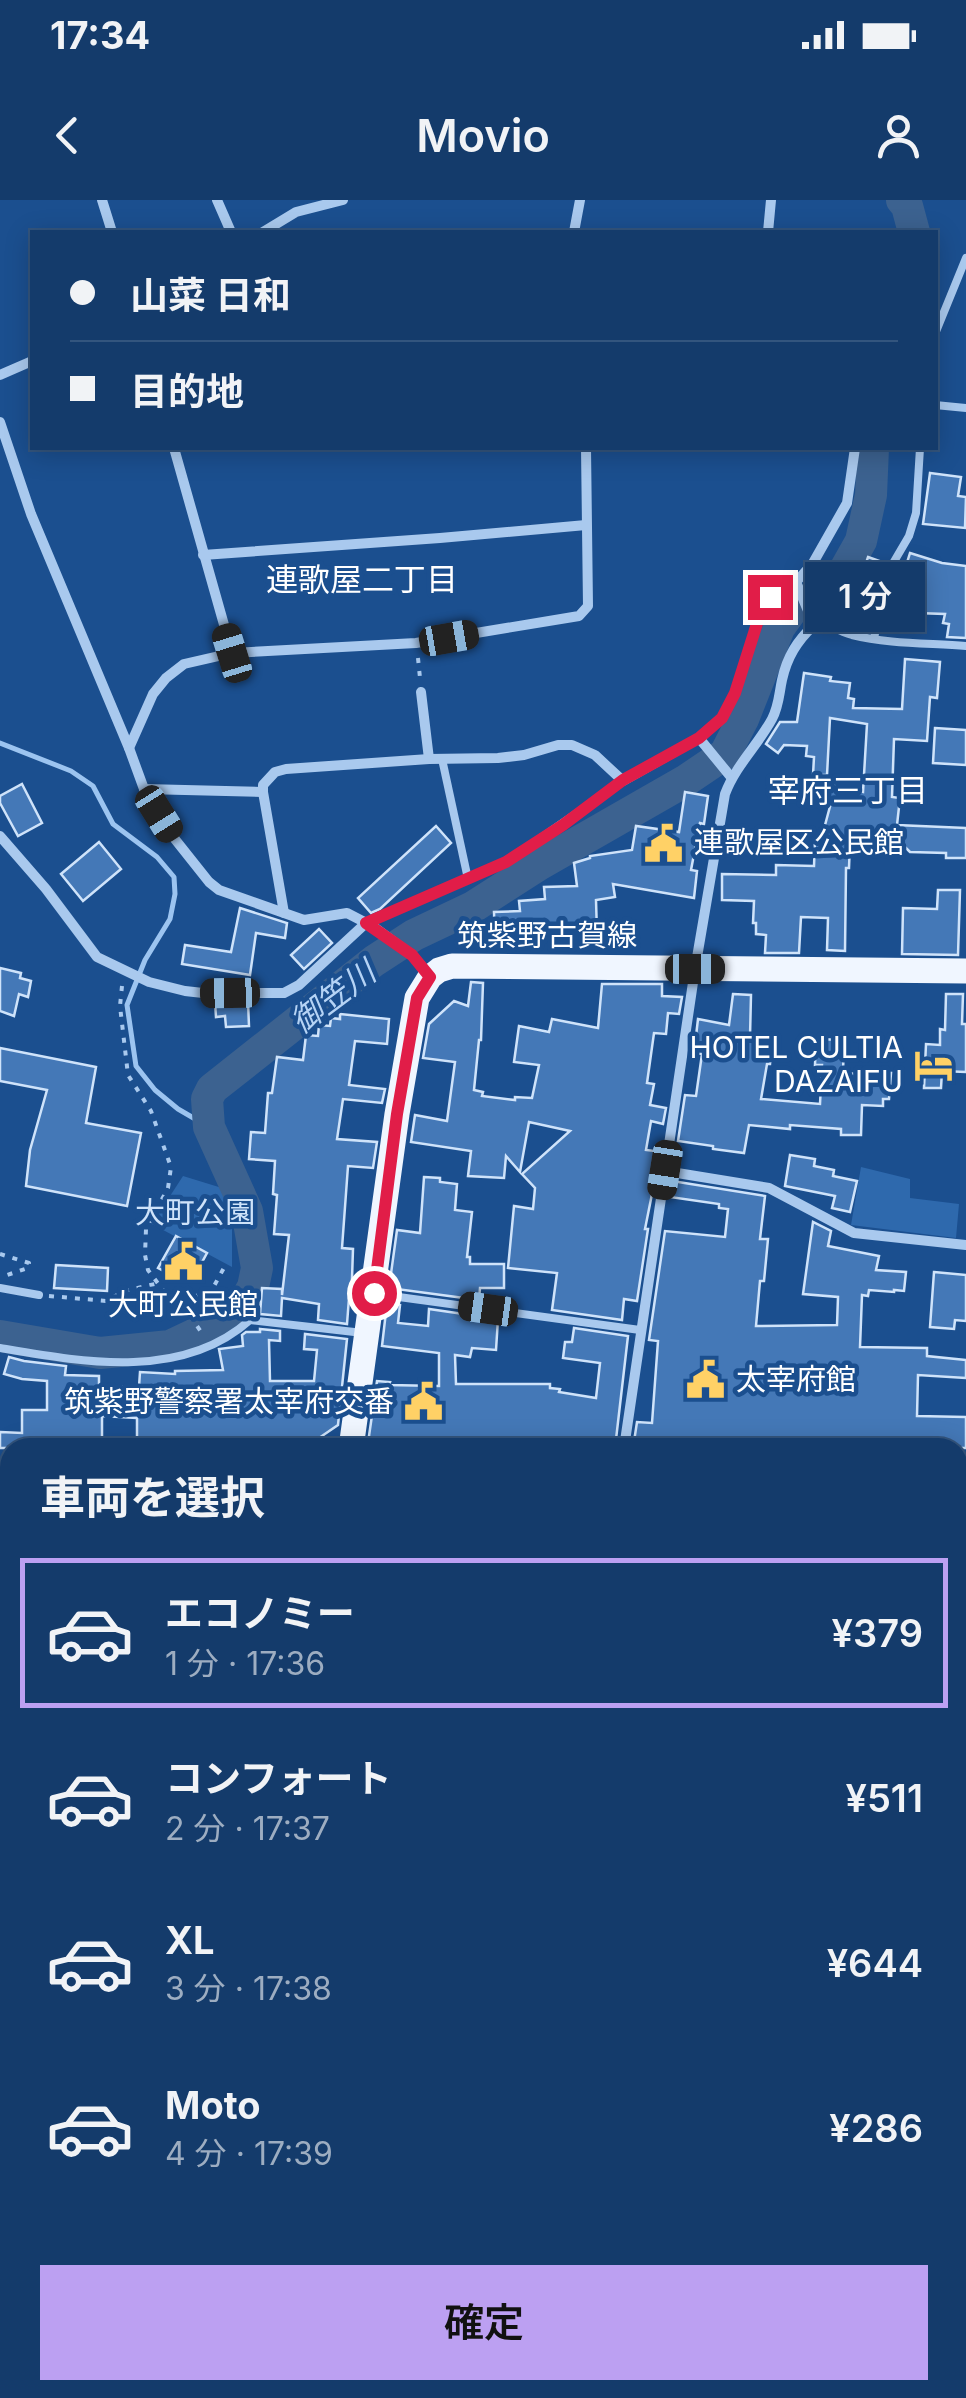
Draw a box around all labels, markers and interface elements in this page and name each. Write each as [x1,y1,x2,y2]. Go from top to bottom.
text: 17:34 [50,12,150,58]
icon: back [40,108,95,163]
text: Movio [416,108,550,163]
icon: person [871,108,926,163]
text: 山菜 日和 [130,272,291,318]
text: 目的地 [130,368,244,414]
district label: 連歌屋二丁目 [266,560,458,599]
callout: 1 分 [805,562,925,632]
route end [748,575,793,620]
text: 1 分 [838,577,892,616]
car [417,618,481,658]
car [209,620,255,686]
district label: 宰府三丁目 [768,771,928,810]
car [130,781,188,847]
public building icon: 連歌屋区公民館 [643,822,685,864]
place label: 連歌屋区公民館 [694,824,904,860]
street label: 筑紫野古賀線 [457,917,637,953]
water label: 御笠川 [283,950,385,1041]
car [665,954,725,984]
car [200,977,260,1009]
place label: HOTEL CULTIA DAZAIFU [689,1029,903,1099]
hotel icon: HOTEL CULTIA DAZAIFU [912,1044,954,1086]
car [645,1138,685,1202]
park label: 大町公園 [135,1194,255,1230]
public building icon: 大町公民館 [162,1240,204,1282]
route start [352,1271,397,1316]
place label: 大町公民館 [108,1286,258,1322]
car [456,1290,520,1328]
public building icon: 太宰府館 [685,1359,727,1401]
place label: 太宰府館 [736,1361,856,1397]
public building icon: 筑紫野警察署太宰府交番 [403,1381,445,1423]
place label: 筑紫野警察署太宰府交番 [64,1383,394,1419]
text: 車両を選択 [40,1470,265,1525]
icon: car [45,1588,135,1678]
text: エコノミー [165,1590,355,1636]
text: ¥379 [832,1610,923,1656]
text: 1 分 · 17:36 [165,1644,325,1683]
icon: car [45,1753,135,1843]
text: コンフォート [165,1755,392,1801]
text: ¥511 [846,1775,923,1821]
text: 2 分 · 17:37 [165,1809,330,1848]
text: XL [165,1917,215,1963]
icon: car [45,1918,135,2008]
text: ¥644 [827,1940,923,1986]
text: 3 分 · 17:38 [165,1969,332,2008]
text: Moto [165,2082,261,2128]
icon: car [45,2083,135,2173]
text: ¥286 [829,2105,923,2151]
text: 4 分 · 17:39 [165,2134,333,2173]
button: 確定 [40,2265,928,2380]

